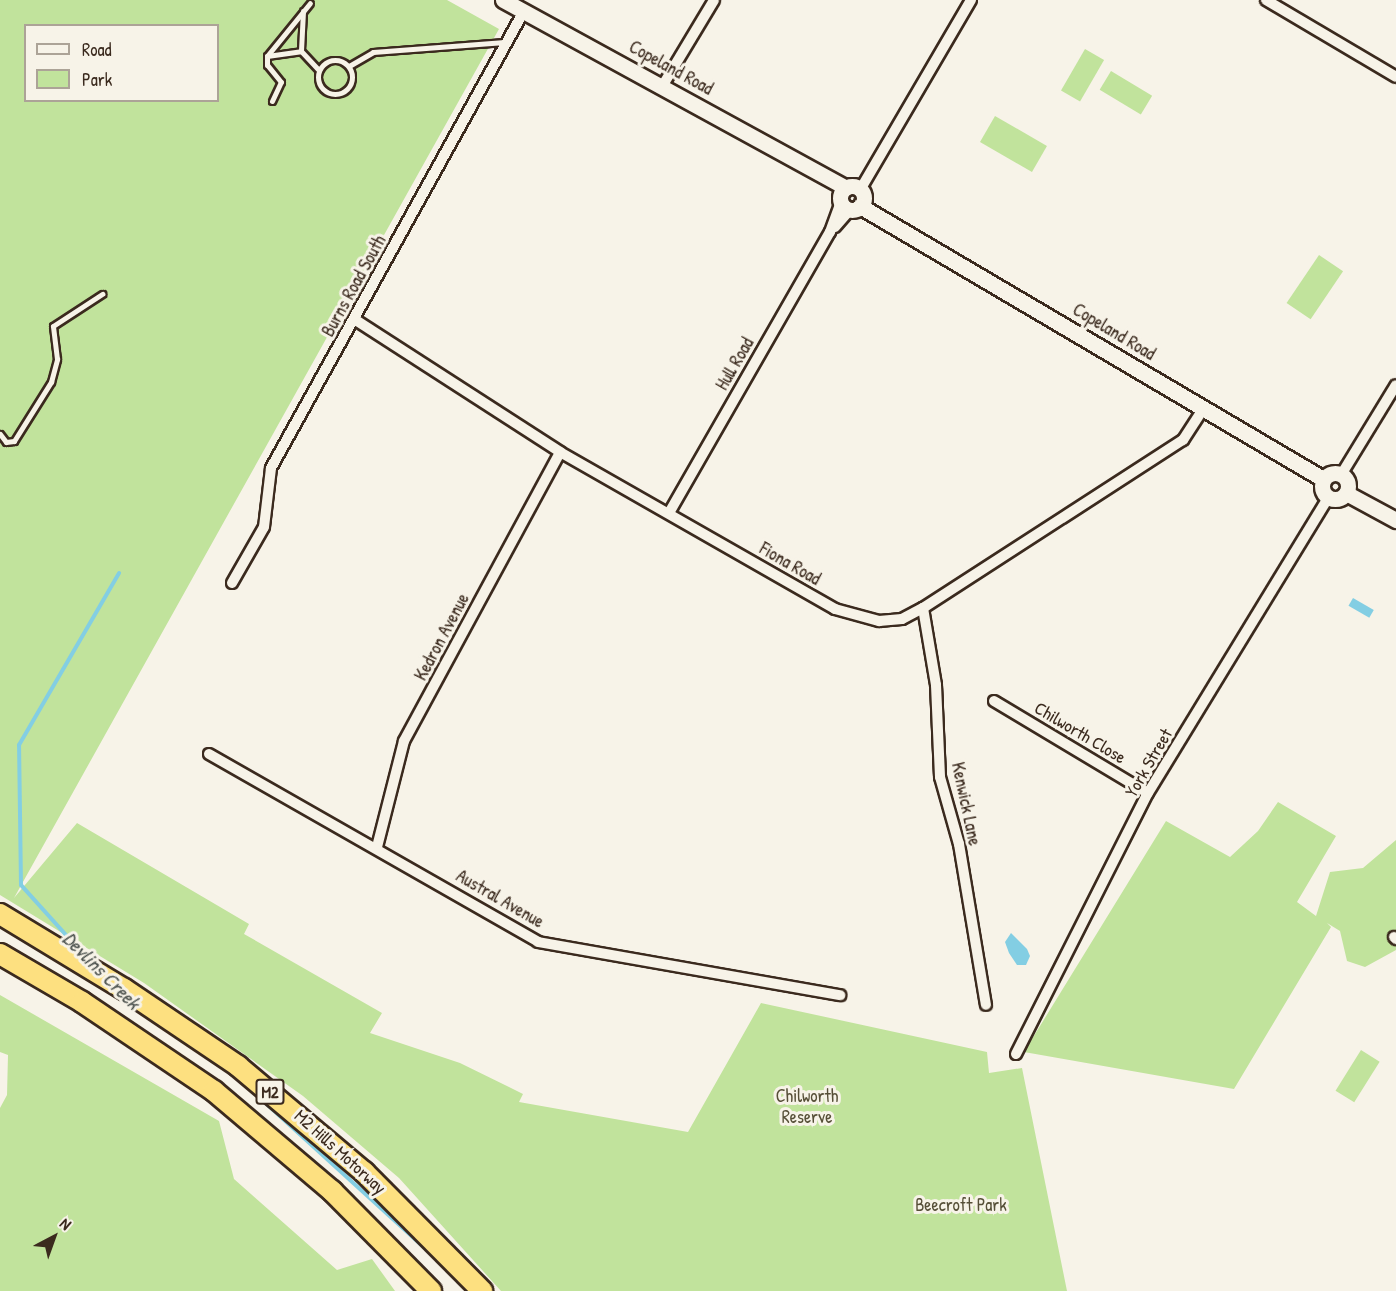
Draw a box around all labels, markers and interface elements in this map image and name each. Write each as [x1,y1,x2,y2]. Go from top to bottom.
legend [24,24,219,102]
street label: Copeland Road [625,36,717,100]
text: Road [82,37,112,62]
text: Park [82,67,112,92]
street label: Burns Road South [317,232,391,340]
street label: Copeland Road [1069,299,1159,365]
street label: Hull Road [711,334,759,394]
street label: Fiona Road [756,538,824,590]
street label: Kedron Avenue [410,590,474,684]
street label: Chilworth Close [1030,697,1130,769]
street label: York Street [1121,725,1177,801]
street label: Kenwick Lane [947,760,985,848]
street label: Austral Avenue [452,865,548,933]
water label: Devlins Creek [58,926,146,1014]
road number: M2 [255,1079,285,1105]
park label: Chilworth Reserve [776,1086,838,1128]
street label: M2 Hills Motorway [290,1105,390,1199]
park label: Beecroft Park [915,1194,1007,1216]
north arrow [24,1207,84,1267]
text: N [55,1212,76,1235]

